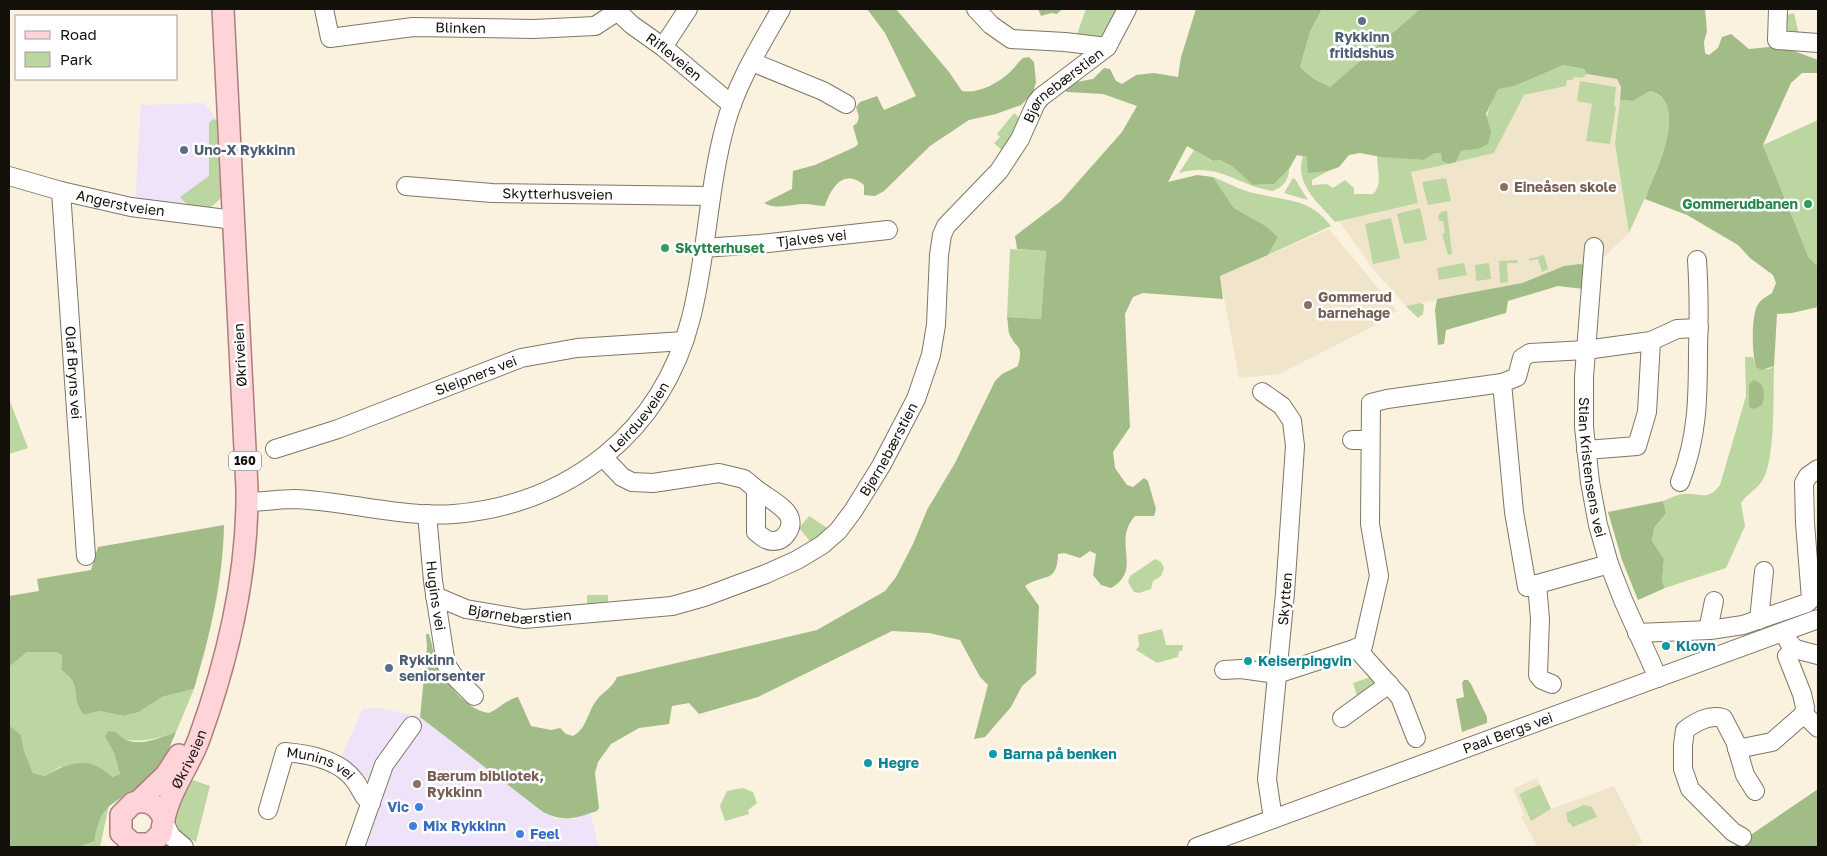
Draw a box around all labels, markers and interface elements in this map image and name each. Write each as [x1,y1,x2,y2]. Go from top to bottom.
legend [15,15,178,80]
marker: Rykkinn fritidshus [1356,15,1368,27]
street label: Blinken [435,18,486,36]
text: Road [60,25,97,43]
place label: Rykkinn fritidshus [1330,28,1395,61]
street label: Rifleveien [643,29,706,84]
street label: Bjørnebærstien [1019,44,1106,125]
text: Park [60,50,93,68]
place label: Uno-X Rykkinn [194,141,295,158]
marker: Uno-X Rykkinn [178,144,190,156]
place label: Eineåsen skole [1514,178,1616,195]
marker: Eineåsen skole [1498,181,1510,193]
street label: Skytterhusveien [502,184,613,203]
street label: Angerstveien [75,186,166,219]
place label: Gommerudbanen [1682,195,1798,212]
marker: Gommerudbanen [1802,198,1814,210]
street label: Tjalves vei [775,226,848,250]
place label: Skytterhuset [675,239,765,256]
marker: Skytterhuset [659,242,671,254]
place label: Gommerud barnehage [1318,288,1392,321]
marker: Gommerud barnehage [1302,299,1314,311]
street label: Økriveien [229,323,250,387]
street label: Olaf Bryns vei [62,325,86,420]
street label: Sleipners vei [432,351,519,399]
street label: Leirdueveien [605,379,672,456]
street label: Stian Kristensens vei [1576,397,1610,539]
street label: Bjørnebærstien [855,399,921,499]
road number: 160 [229,452,261,471]
street label: Hugins vei [423,560,450,632]
street label: Skytten [1274,572,1295,626]
street label: Bjørnebærstien [467,600,572,627]
place label: Klovn [1676,637,1716,654]
marker: Klovn [1660,640,1672,652]
place label: Rykkinn seniorsenter [399,651,486,684]
place label: Keiserpingvin [1258,652,1352,669]
marker: Keiserpingvin [1242,655,1254,667]
marker: Rykkinn seniorsenter [383,662,395,674]
street label: Paal Bergs vei [1460,708,1555,757]
street label: Økriveien [167,727,210,791]
street label: Munins vei [286,743,359,783]
place label: Barna på benken [1003,745,1117,762]
marker: Barna på benken [987,748,999,760]
place label: Hegre [878,754,919,771]
marker: Hegre [862,757,874,769]
place label: Bærum bibliotek, Rykkinn [427,767,544,800]
marker: Bærum bibliotek, Rykkinn [411,778,423,790]
place label: Vic [387,798,409,815]
marker: Vic [413,801,425,813]
place label: Mix Rykkinn [423,817,506,834]
marker: Mix Rykkinn [407,820,419,832]
place label: Feel [530,825,560,842]
marker: Feel [514,828,526,840]

